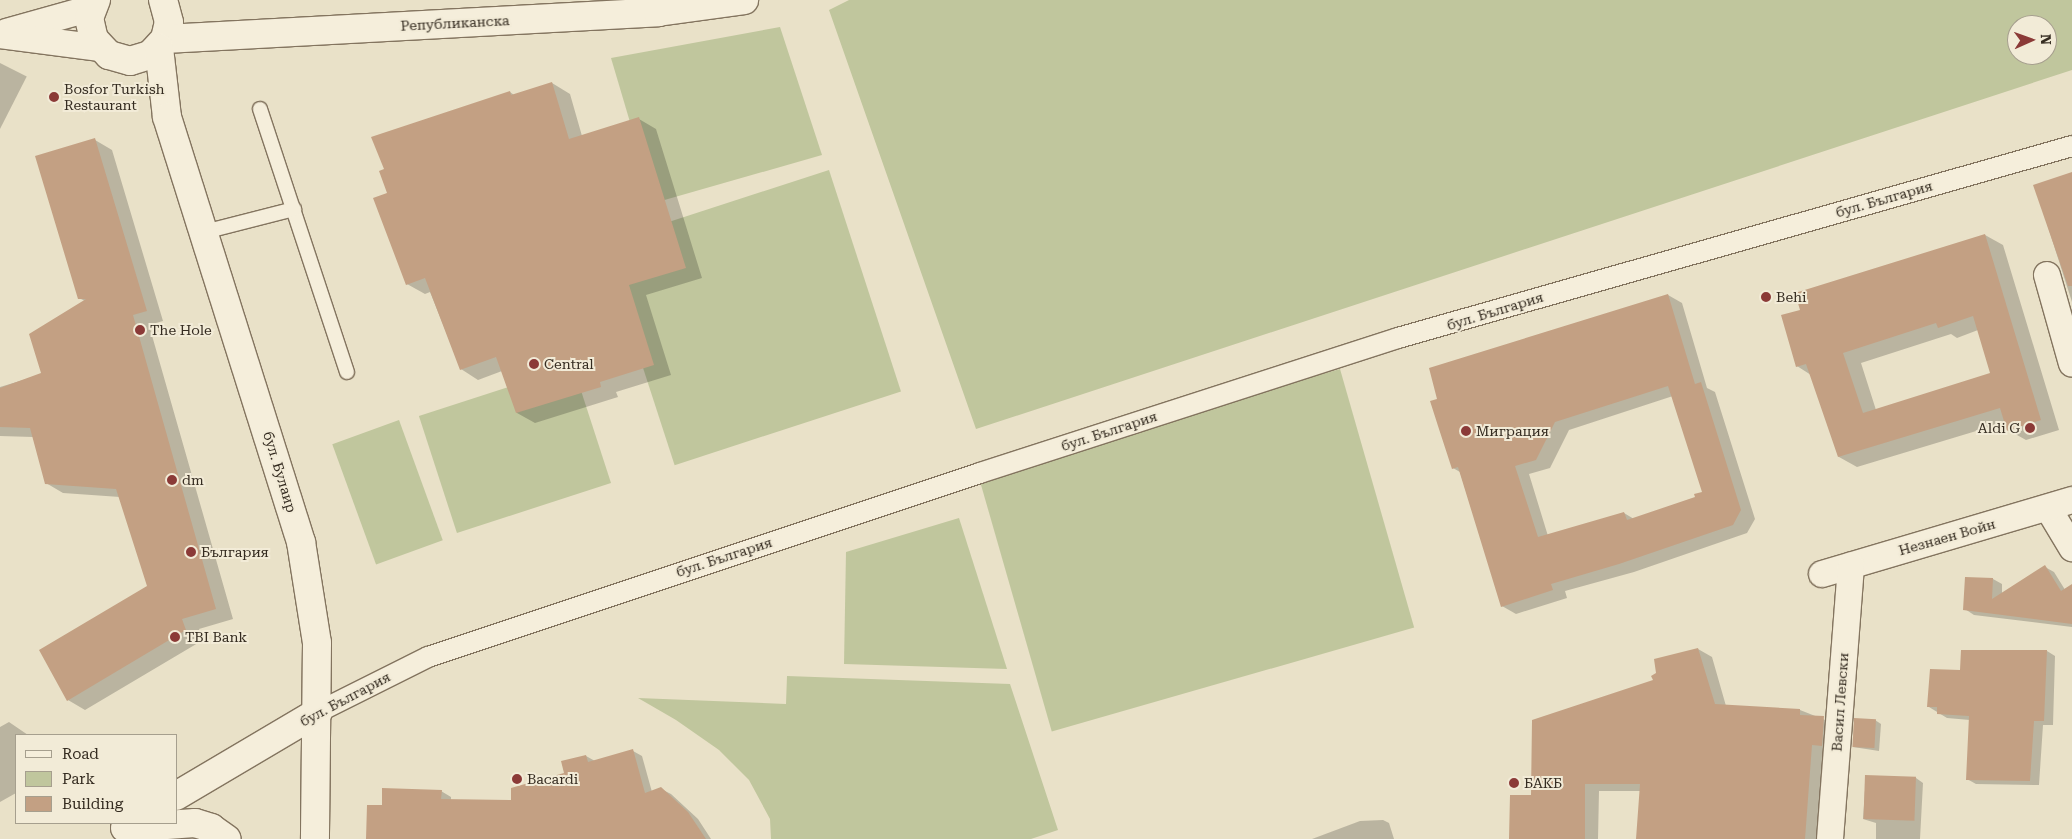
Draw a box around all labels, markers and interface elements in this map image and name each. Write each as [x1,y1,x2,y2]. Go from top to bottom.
street label: Републиканска [400,12,510,34]
north arrow [2007,15,2057,65]
text: N [2038,34,2054,45]
place label: Bosfor Turkish Restaurant [64,81,165,114]
marker: Bosfor Turkish Restaurant [48,91,60,103]
street label: бул. България [1834,177,1934,221]
street label: бул. България [1445,288,1545,334]
place label: Behi [1776,289,1806,305]
marker: Behi [1760,291,1772,303]
place label: The Hole [150,322,212,338]
marker: The Hole [134,324,146,336]
place label: Central [544,356,594,372]
marker: Central [528,358,540,370]
street label: бул. България [1059,408,1159,454]
place label: Aldi G [1978,420,2020,436]
marker: Aldi G [2024,422,2036,434]
place label: Миграция [1476,423,1549,439]
marker: Миграция [1460,425,1472,437]
street label: бул. Булаир [260,429,300,515]
place label: dm [182,472,204,488]
marker: dm [166,474,178,486]
street label: Незнаен Войн [1897,515,1997,559]
street label: бул. България [674,534,774,580]
place label: България [201,544,269,560]
marker: България [185,546,197,558]
place label: TBI Bank [185,629,247,645]
marker: TBI Bank [169,631,181,643]
street label: Васил Левски [1828,652,1852,752]
street label: бул. България [297,668,393,730]
legend [15,734,178,824]
text: Road [62,745,99,763]
text: Park [62,770,95,788]
place label: Bacardi [527,771,578,787]
marker: Bacardi [511,773,523,785]
place label: БАКБ [1524,775,1562,791]
marker: БАКБ [1508,777,1520,789]
text: Building [62,795,123,813]

